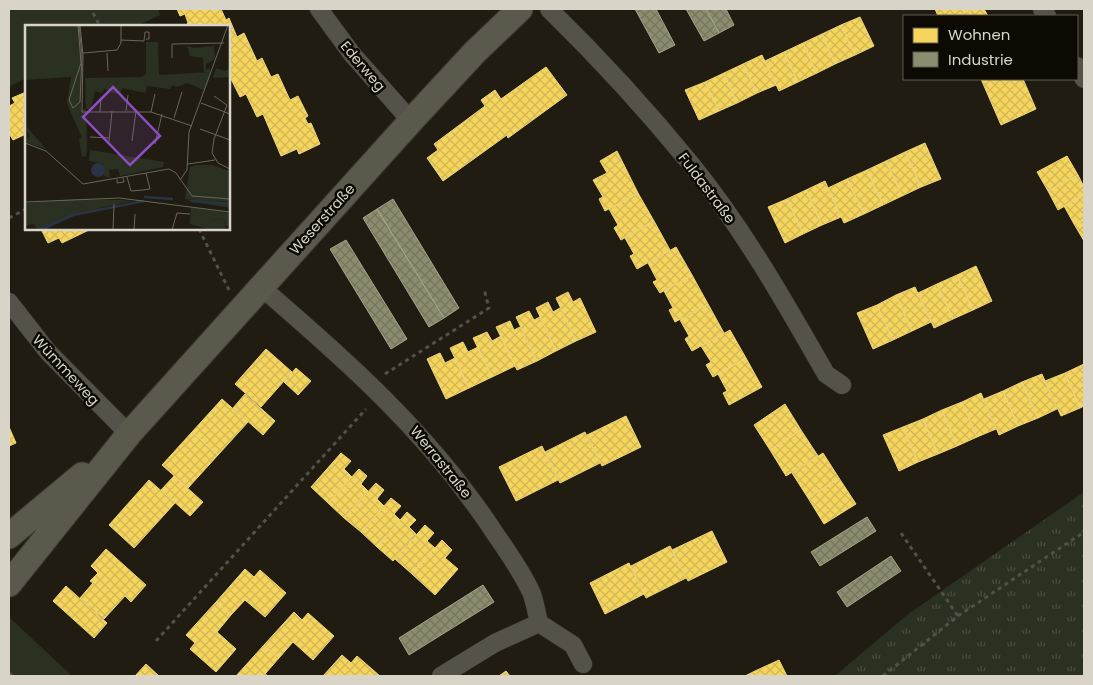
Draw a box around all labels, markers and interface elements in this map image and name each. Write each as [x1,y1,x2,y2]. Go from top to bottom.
legend [903,15,1078,80]
text: Wohnen [948,24,1010,45]
inset map [25,25,230,230]
street label: Ederweg [336,37,390,95]
text: Industrie [948,49,1013,70]
street label: Fuldastraße [674,149,740,228]
street label: Weserstraße [285,179,359,259]
street label: Wümmeweg [28,330,104,410]
street label: Werrastraße [406,422,477,503]

